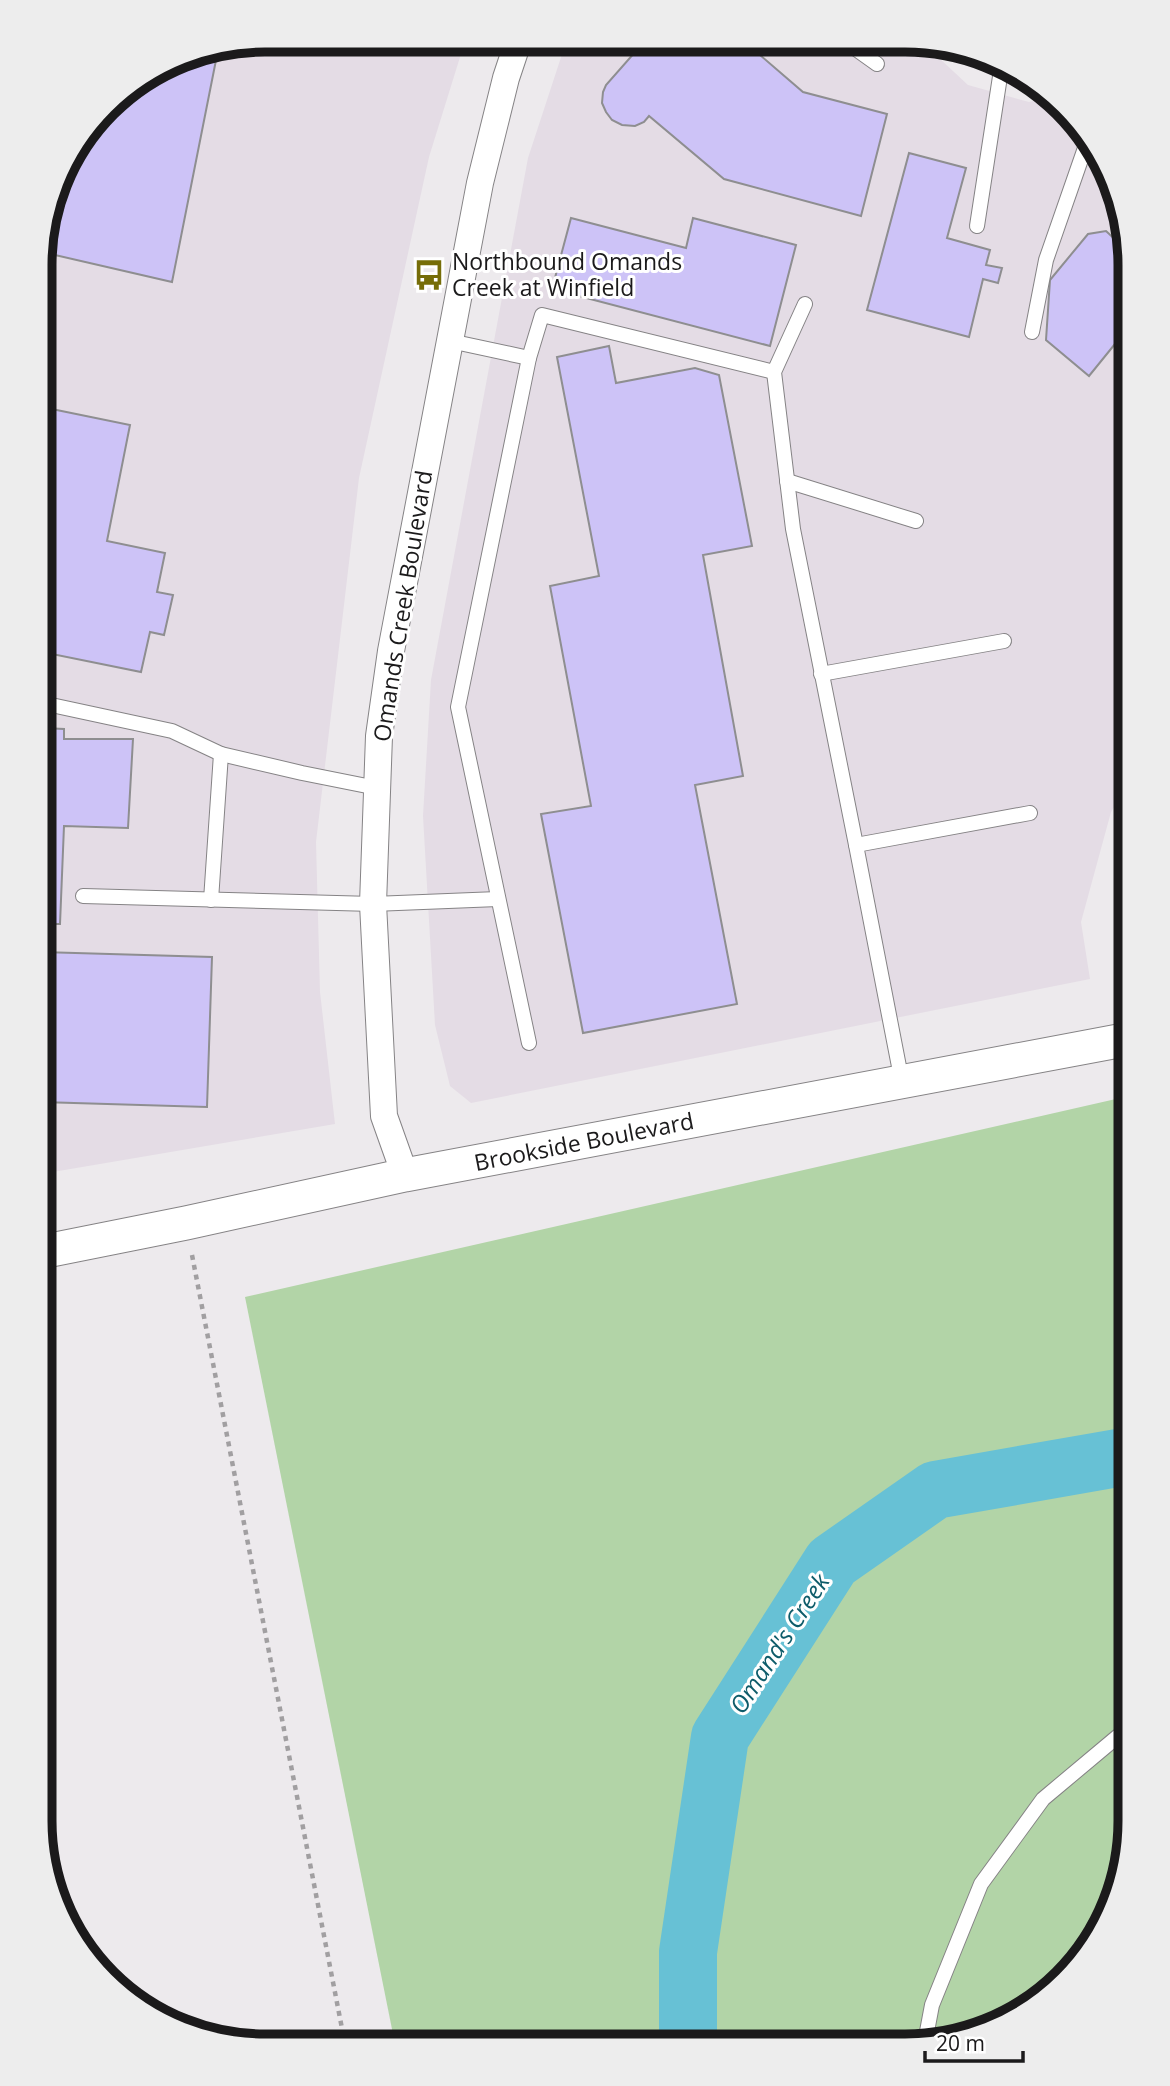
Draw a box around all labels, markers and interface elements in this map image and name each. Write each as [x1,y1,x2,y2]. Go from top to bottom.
place label: Northbound Omands Creek at Winfield [452,245,682,303]
bus stop icon: Northbound Omands Creek at Winfield [412,258,446,292]
street label: Omands Creek Boulevard [365,468,439,744]
street label: Brookside Boulevard [471,1104,696,1178]
water label: Omand's Creek [721,1566,837,1719]
scale bar [925,2020,1023,2064]
text: 20 m [936,2029,985,2057]

